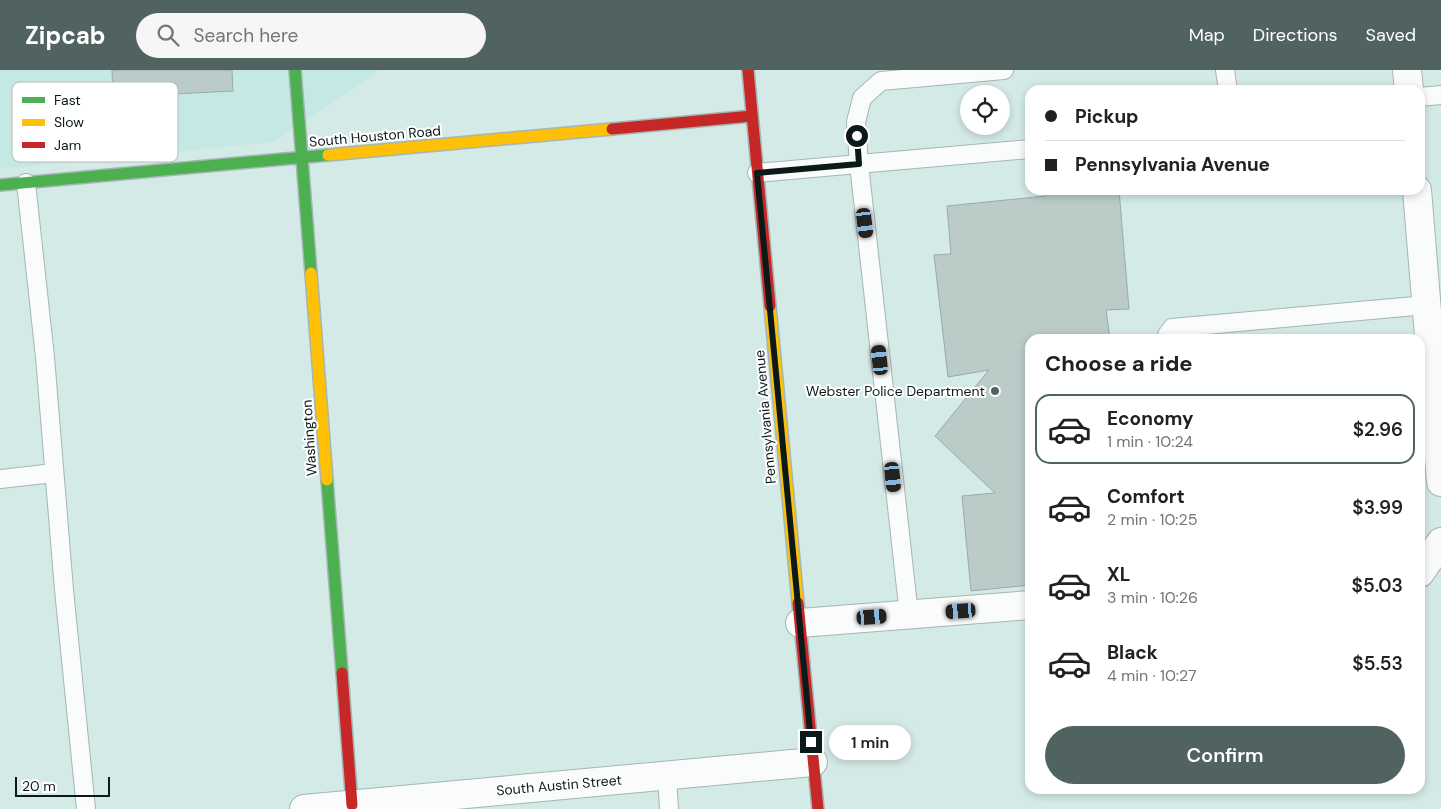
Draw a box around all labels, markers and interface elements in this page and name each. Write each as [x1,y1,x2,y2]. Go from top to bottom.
search box [136,13,486,58]
text: Zipcab [25,20,106,51]
icon: search [154,21,182,49]
text: Search here [194,23,298,48]
text: Map [1189,23,1225,47]
text: Directions [1253,23,1338,47]
text: Saved [1366,23,1416,47]
legend [12,82,178,162]
map controls [960,85,1010,135]
button: locate [960,85,1010,135]
text: Fast [54,91,81,109]
text: Pickup [1075,104,1139,129]
text: Slow [54,113,84,131]
street label: South Houston Road [308,121,442,151]
route start [846,125,868,147]
text: Jam [54,136,81,154]
text: Pennsylvania Avenue [1075,152,1270,177]
car [855,207,874,239]
car [870,344,889,376]
street label: Pennsylvania Avenue [750,349,780,485]
text: Choose a ride [1045,349,1193,378]
place label: Webster Police Department [806,382,985,400]
marker: Webster Police Department [989,385,1001,397]
street label: Washington [297,399,321,477]
text: Economy [1107,406,1194,431]
icon: car [1047,407,1092,452]
text: $2.96 [1353,417,1403,442]
text: 1 min · 10:24 [1107,431,1193,452]
car [883,461,902,493]
text: Comfort [1107,484,1185,509]
icon: car [1047,485,1092,530]
text: $3.99 [1352,495,1403,520]
text: 2 min · 10:25 [1107,509,1198,530]
text: XL [1107,562,1130,587]
icon: car [1047,563,1092,608]
text: $5.03 [1352,573,1403,598]
text: 3 min · 10:26 [1107,587,1198,608]
car [945,602,976,620]
car [856,608,887,626]
text: Black [1107,640,1158,665]
icon: car [1047,641,1092,686]
text: $5.53 [1352,651,1403,676]
text: 4 min · 10:27 [1107,665,1197,686]
callout: 1 min [828,724,911,760]
button: Confirm [1045,726,1405,784]
route end [800,731,822,753]
text: 1 min [851,732,889,753]
street label: South Austin Street [496,771,622,799]
scale bar [15,774,110,797]
text: 20 m [22,777,56,795]

